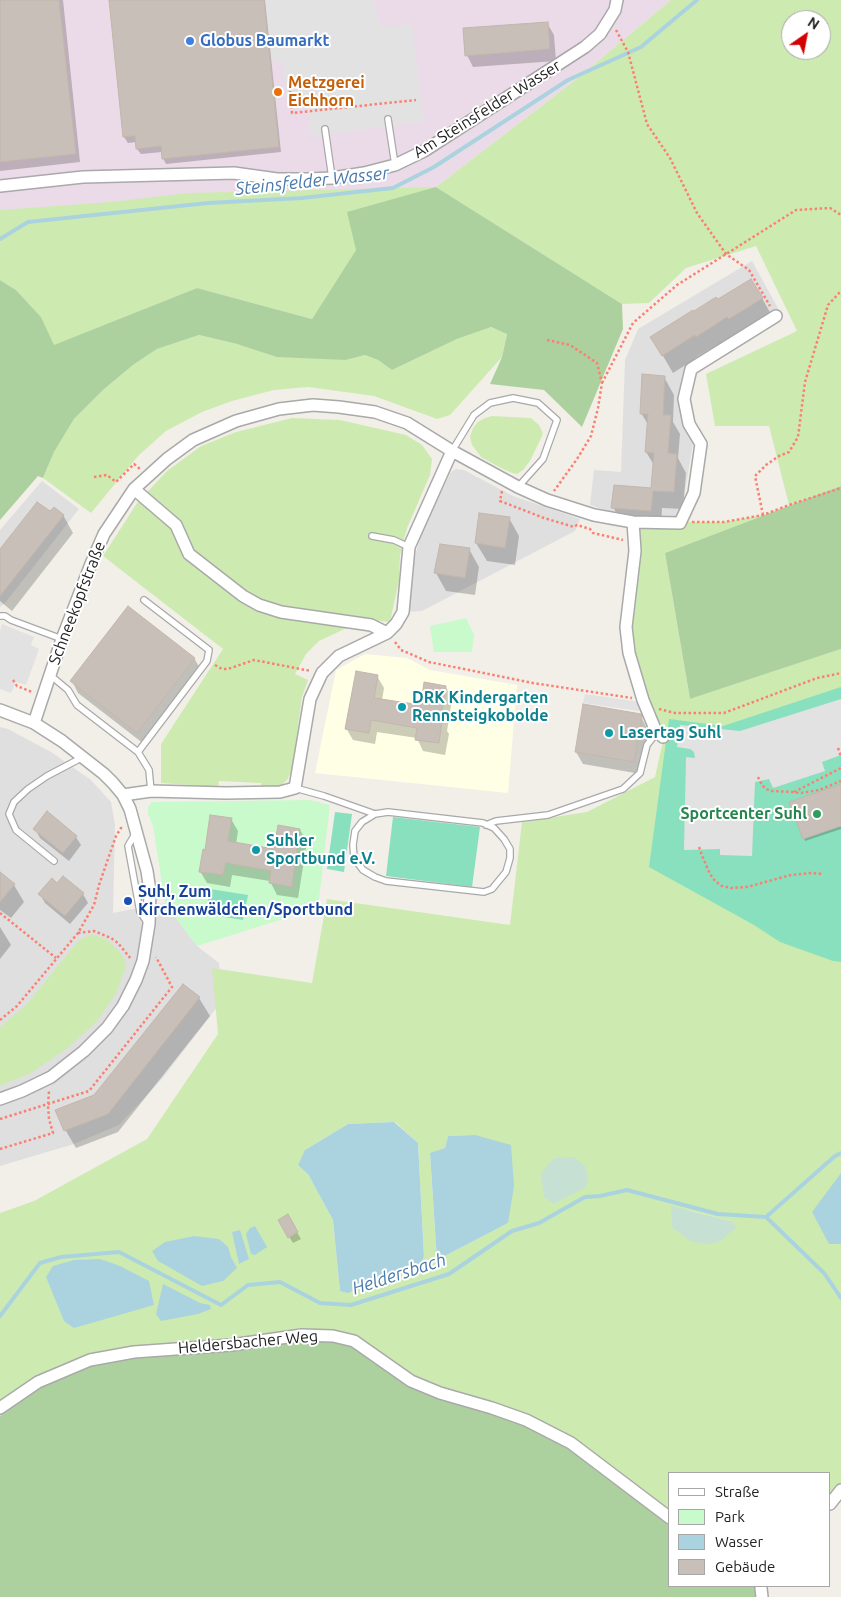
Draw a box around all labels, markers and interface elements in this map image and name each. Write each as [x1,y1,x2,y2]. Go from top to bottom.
north arrow [781,10,831,60]
text: N [805,14,822,33]
place label: Globus Baumarkt [200,31,329,51]
marker: Globus Baumarkt [184,35,196,47]
street label: Am Steinsfelder Wasser [410,56,564,162]
place label: Metzgerei Eichhorn [288,73,365,111]
marker: Metzgerei Eichhorn [272,86,284,98]
water label: Steinsfelder Wasser [234,162,390,200]
street label: Schneekopfstraße [45,539,109,667]
place label: DRK Kindergarten Rennsteigkobolde [412,688,548,726]
marker: DRK Kindergarten Rennsteigkobolde [396,701,408,713]
place label: Lasertag Suhl [619,723,721,743]
marker: Lasertag Suhl [603,727,615,739]
place label: Sportcenter Suhl [680,804,807,824]
marker: Sportcenter Suhl [811,808,823,820]
place label: Suhler Sportbund e.V. [266,831,375,869]
marker: Suhler Sportbund e.V. [250,844,262,856]
place label: Suhl, Zum Kirchenwäldchen/Sportbund [138,882,353,920]
marker: Suhl, Zum Kirchenwäldchen/Sportbund [122,895,134,907]
water label: Heldersbach [349,1249,449,1299]
street label: Heldersbacher Weg [177,1326,319,1358]
legend [668,1472,831,1587]
text: Straße [715,1483,759,1500]
text: Park [715,1508,745,1525]
text: Wasser [715,1533,763,1550]
text: Gebäude [715,1558,775,1575]

